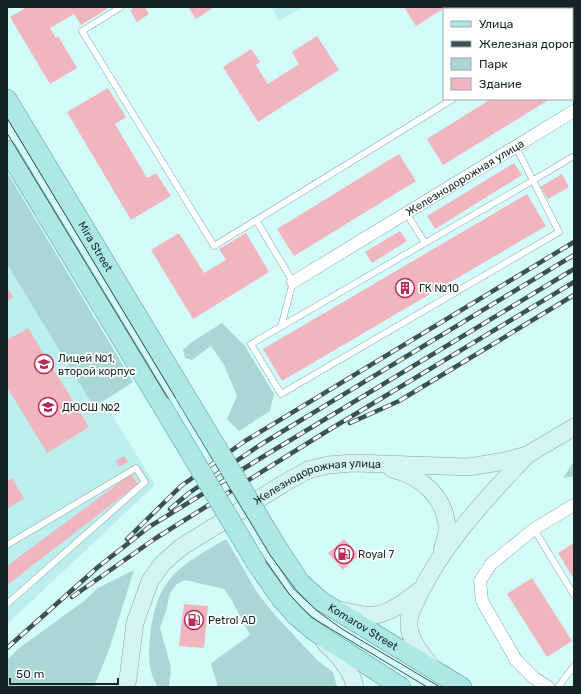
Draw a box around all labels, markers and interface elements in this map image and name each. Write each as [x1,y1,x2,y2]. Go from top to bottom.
legend [443,8,573,100]
text: Улица [479,17,513,31]
text: Железная дорога [479,37,581,51]
text: Парк [479,57,508,71]
text: Здание [479,77,522,91]
street label: Железнодорожная улица [403,137,526,219]
street label: Mira Street [75,219,116,275]
building icon: ГК №10 [394,277,416,299]
place label: ГК №10 [419,282,459,295]
place label: Лицей №1, второй корпус [58,352,135,378]
school or university icon: Лицей №1, второй корпус [33,353,55,375]
school or university icon: ДЮСШ №2 [37,396,59,418]
place label: ДЮСШ №2 [62,401,120,414]
street label: Железнодорожная улица [251,457,381,508]
fuel station icon: Royal 7 [333,543,355,565]
place label: Royal 7 [358,548,395,561]
street label: Komarov Street [326,601,401,654]
fuel station icon: Petrol AD [183,609,205,631]
place label: Petrol AD [208,614,256,627]
scale bar [10,660,118,686]
text: 50 m [16,667,44,681]

